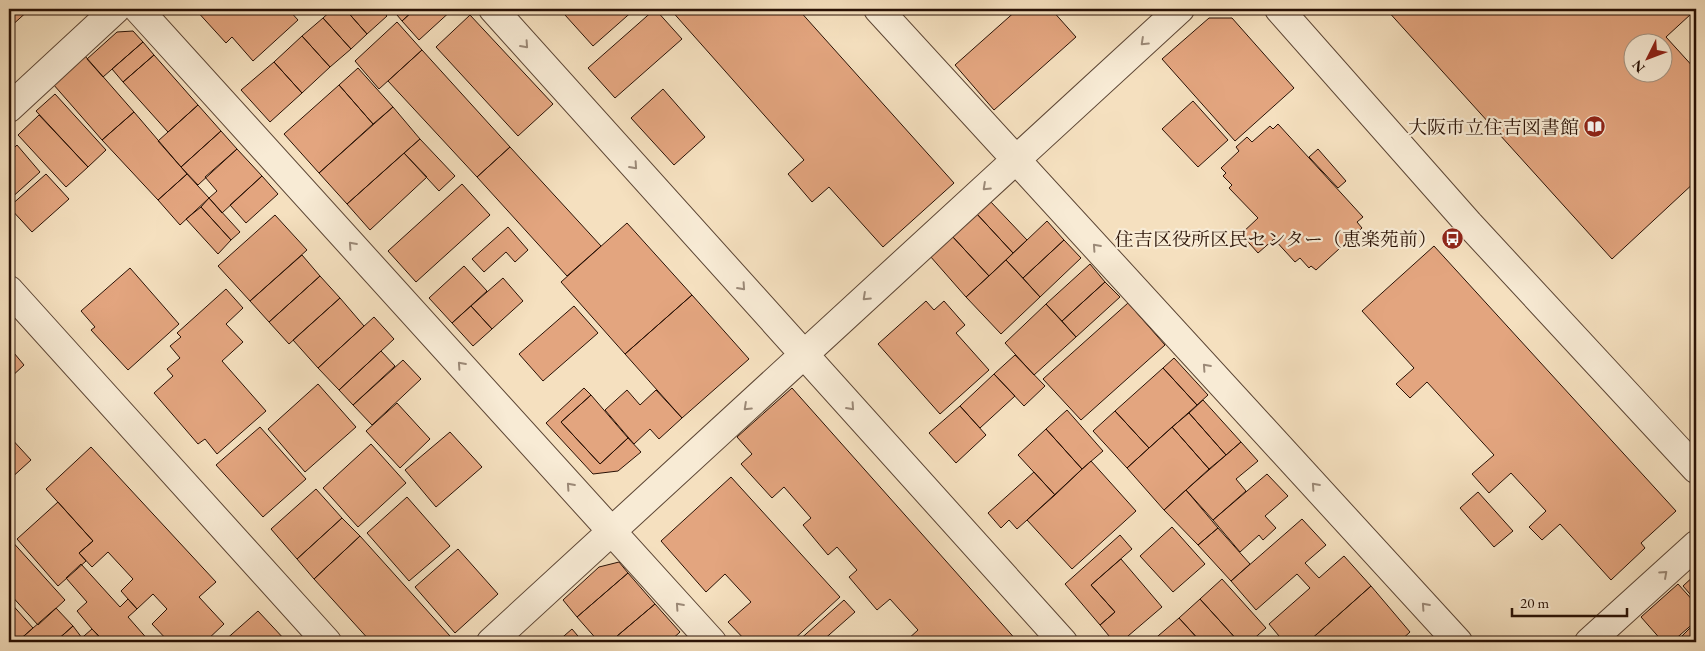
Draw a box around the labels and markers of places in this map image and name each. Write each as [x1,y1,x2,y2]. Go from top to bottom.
place label: 大阪市立住吉図書館 [1408,115,1579,140]
library icon: 大阪市立住吉図書館 [1583,115,1607,139]
place label: 住吉区役所区民センター（恵楽苑前） [1115,227,1437,252]
bus stop icon: 住吉区役所区民センター（恵楽苑前） [1441,227,1465,251]

